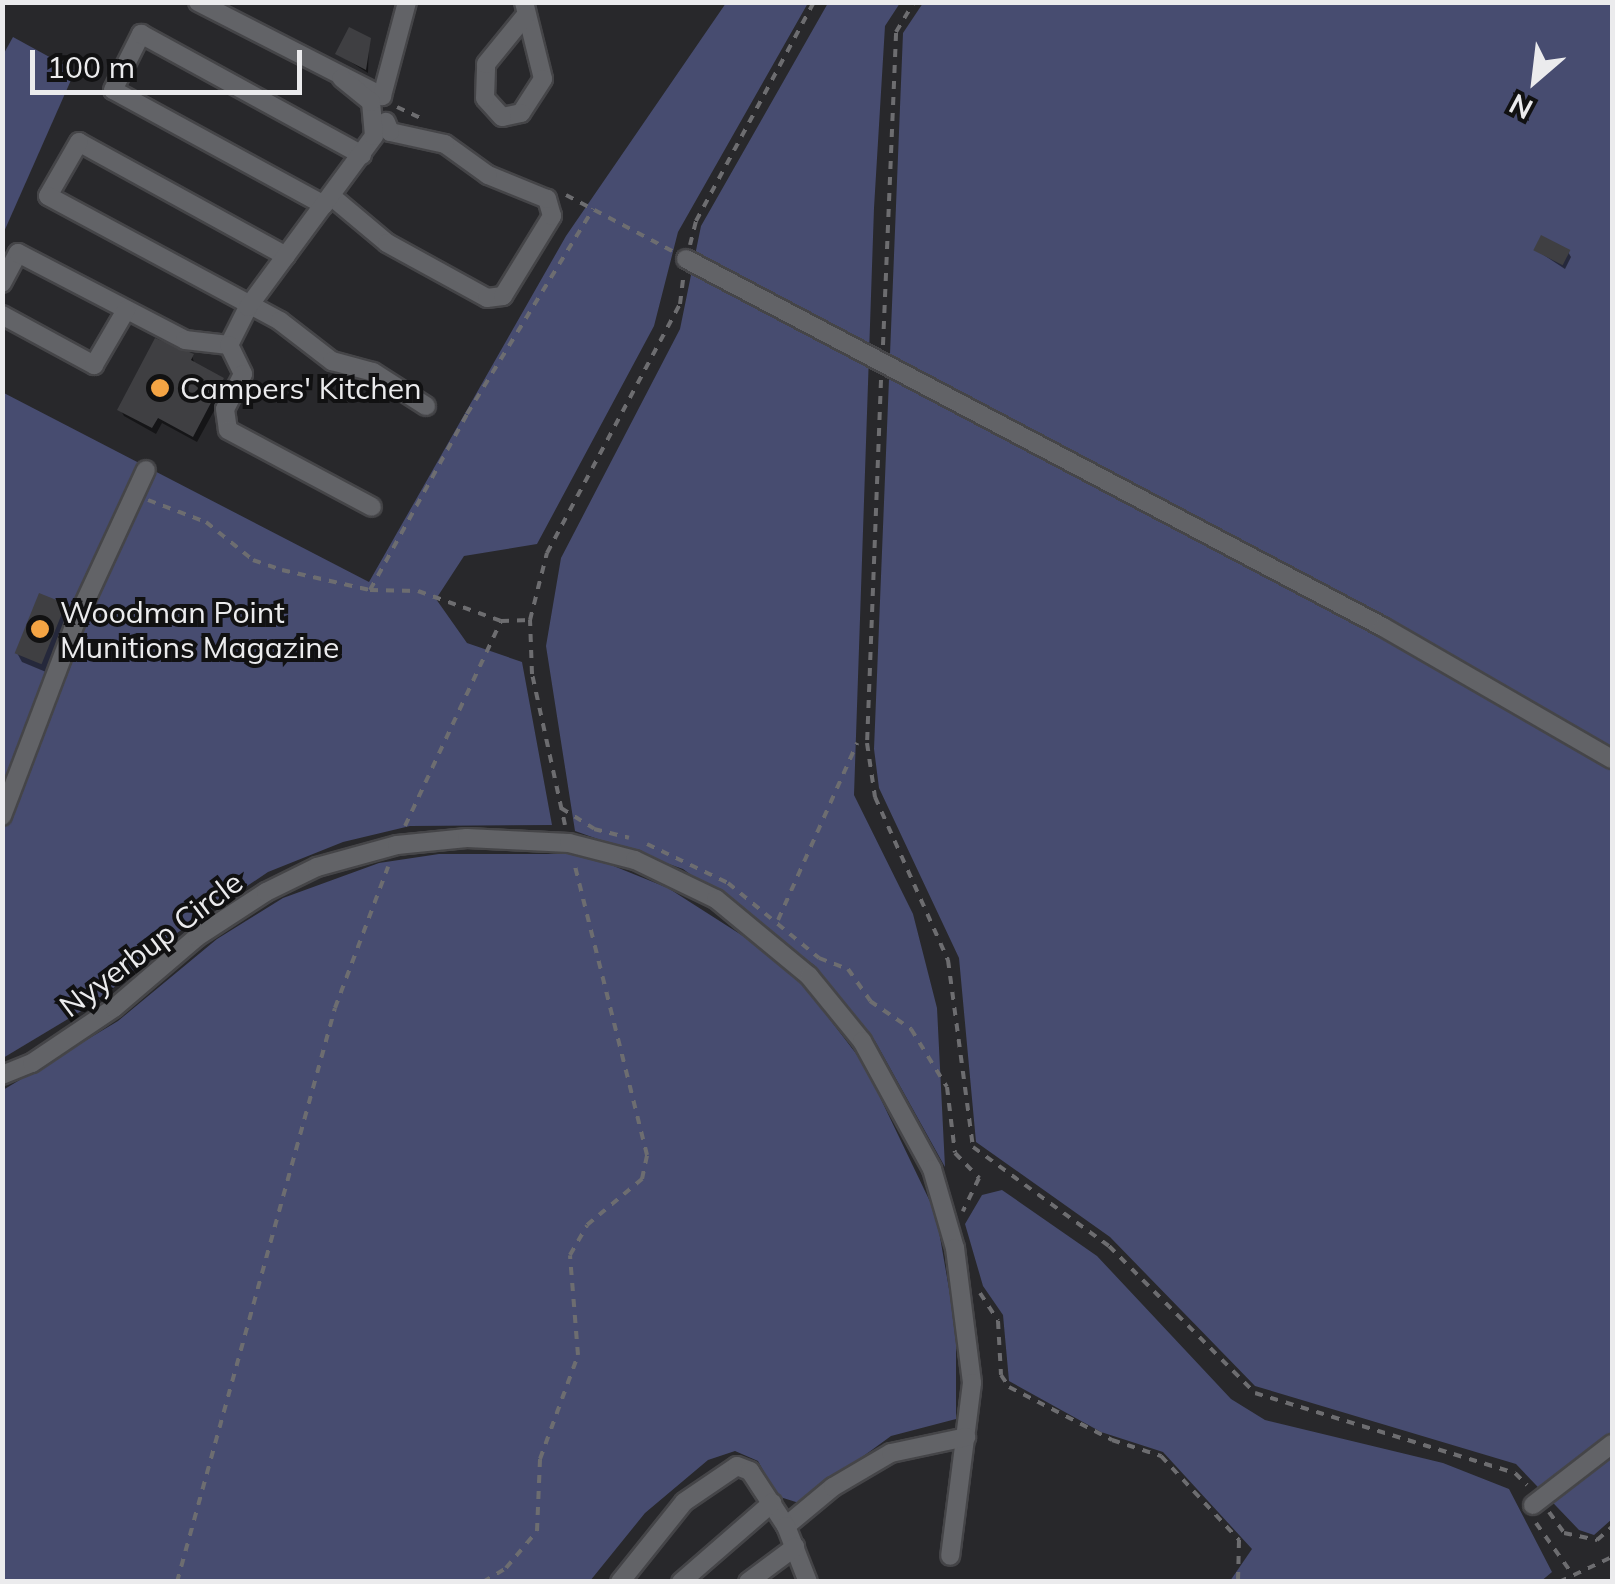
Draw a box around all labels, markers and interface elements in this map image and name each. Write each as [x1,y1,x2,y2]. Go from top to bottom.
scale bar [35,30,308,92]
north arrow [1485,30,1585,130]
text: 100 m [47,48,135,86]
text: N [1503,87,1538,127]
place label: Campers' Kitchen [180,370,422,406]
marker: Campers' Kitchen [149,377,171,399]
place label: Woodman Point Munitions Magazine [60,594,339,664]
marker: Woodman Point Munitions Magazine [29,618,51,640]
street label: Nyyerbup Circle [53,864,249,1024]

